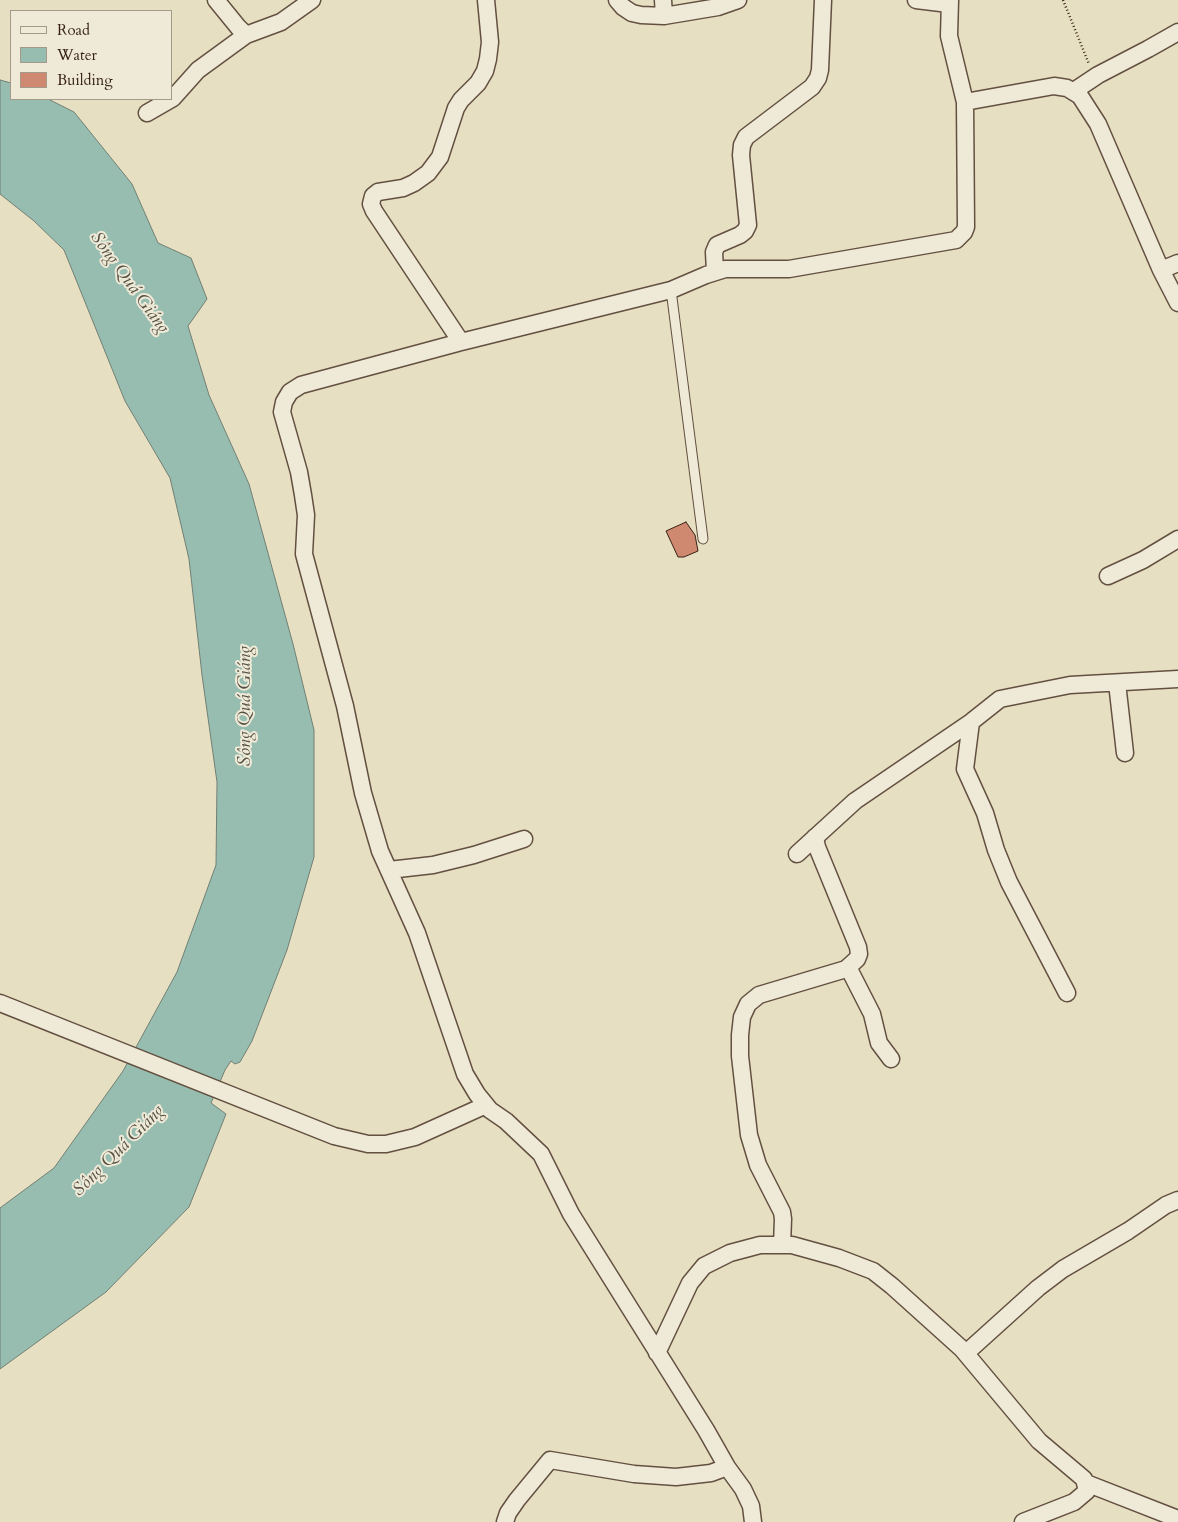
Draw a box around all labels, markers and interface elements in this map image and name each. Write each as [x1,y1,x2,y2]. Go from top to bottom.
legend [10,10,172,100]
text: Road [57,20,90,40]
text: Water [57,45,97,65]
text: Building [57,70,113,90]
water label: Sông Quá Giáng [85,228,173,338]
water label: Sông Quá Giáng [235,646,257,766]
water label: Sông Quá Giáng [69,1101,169,1201]

